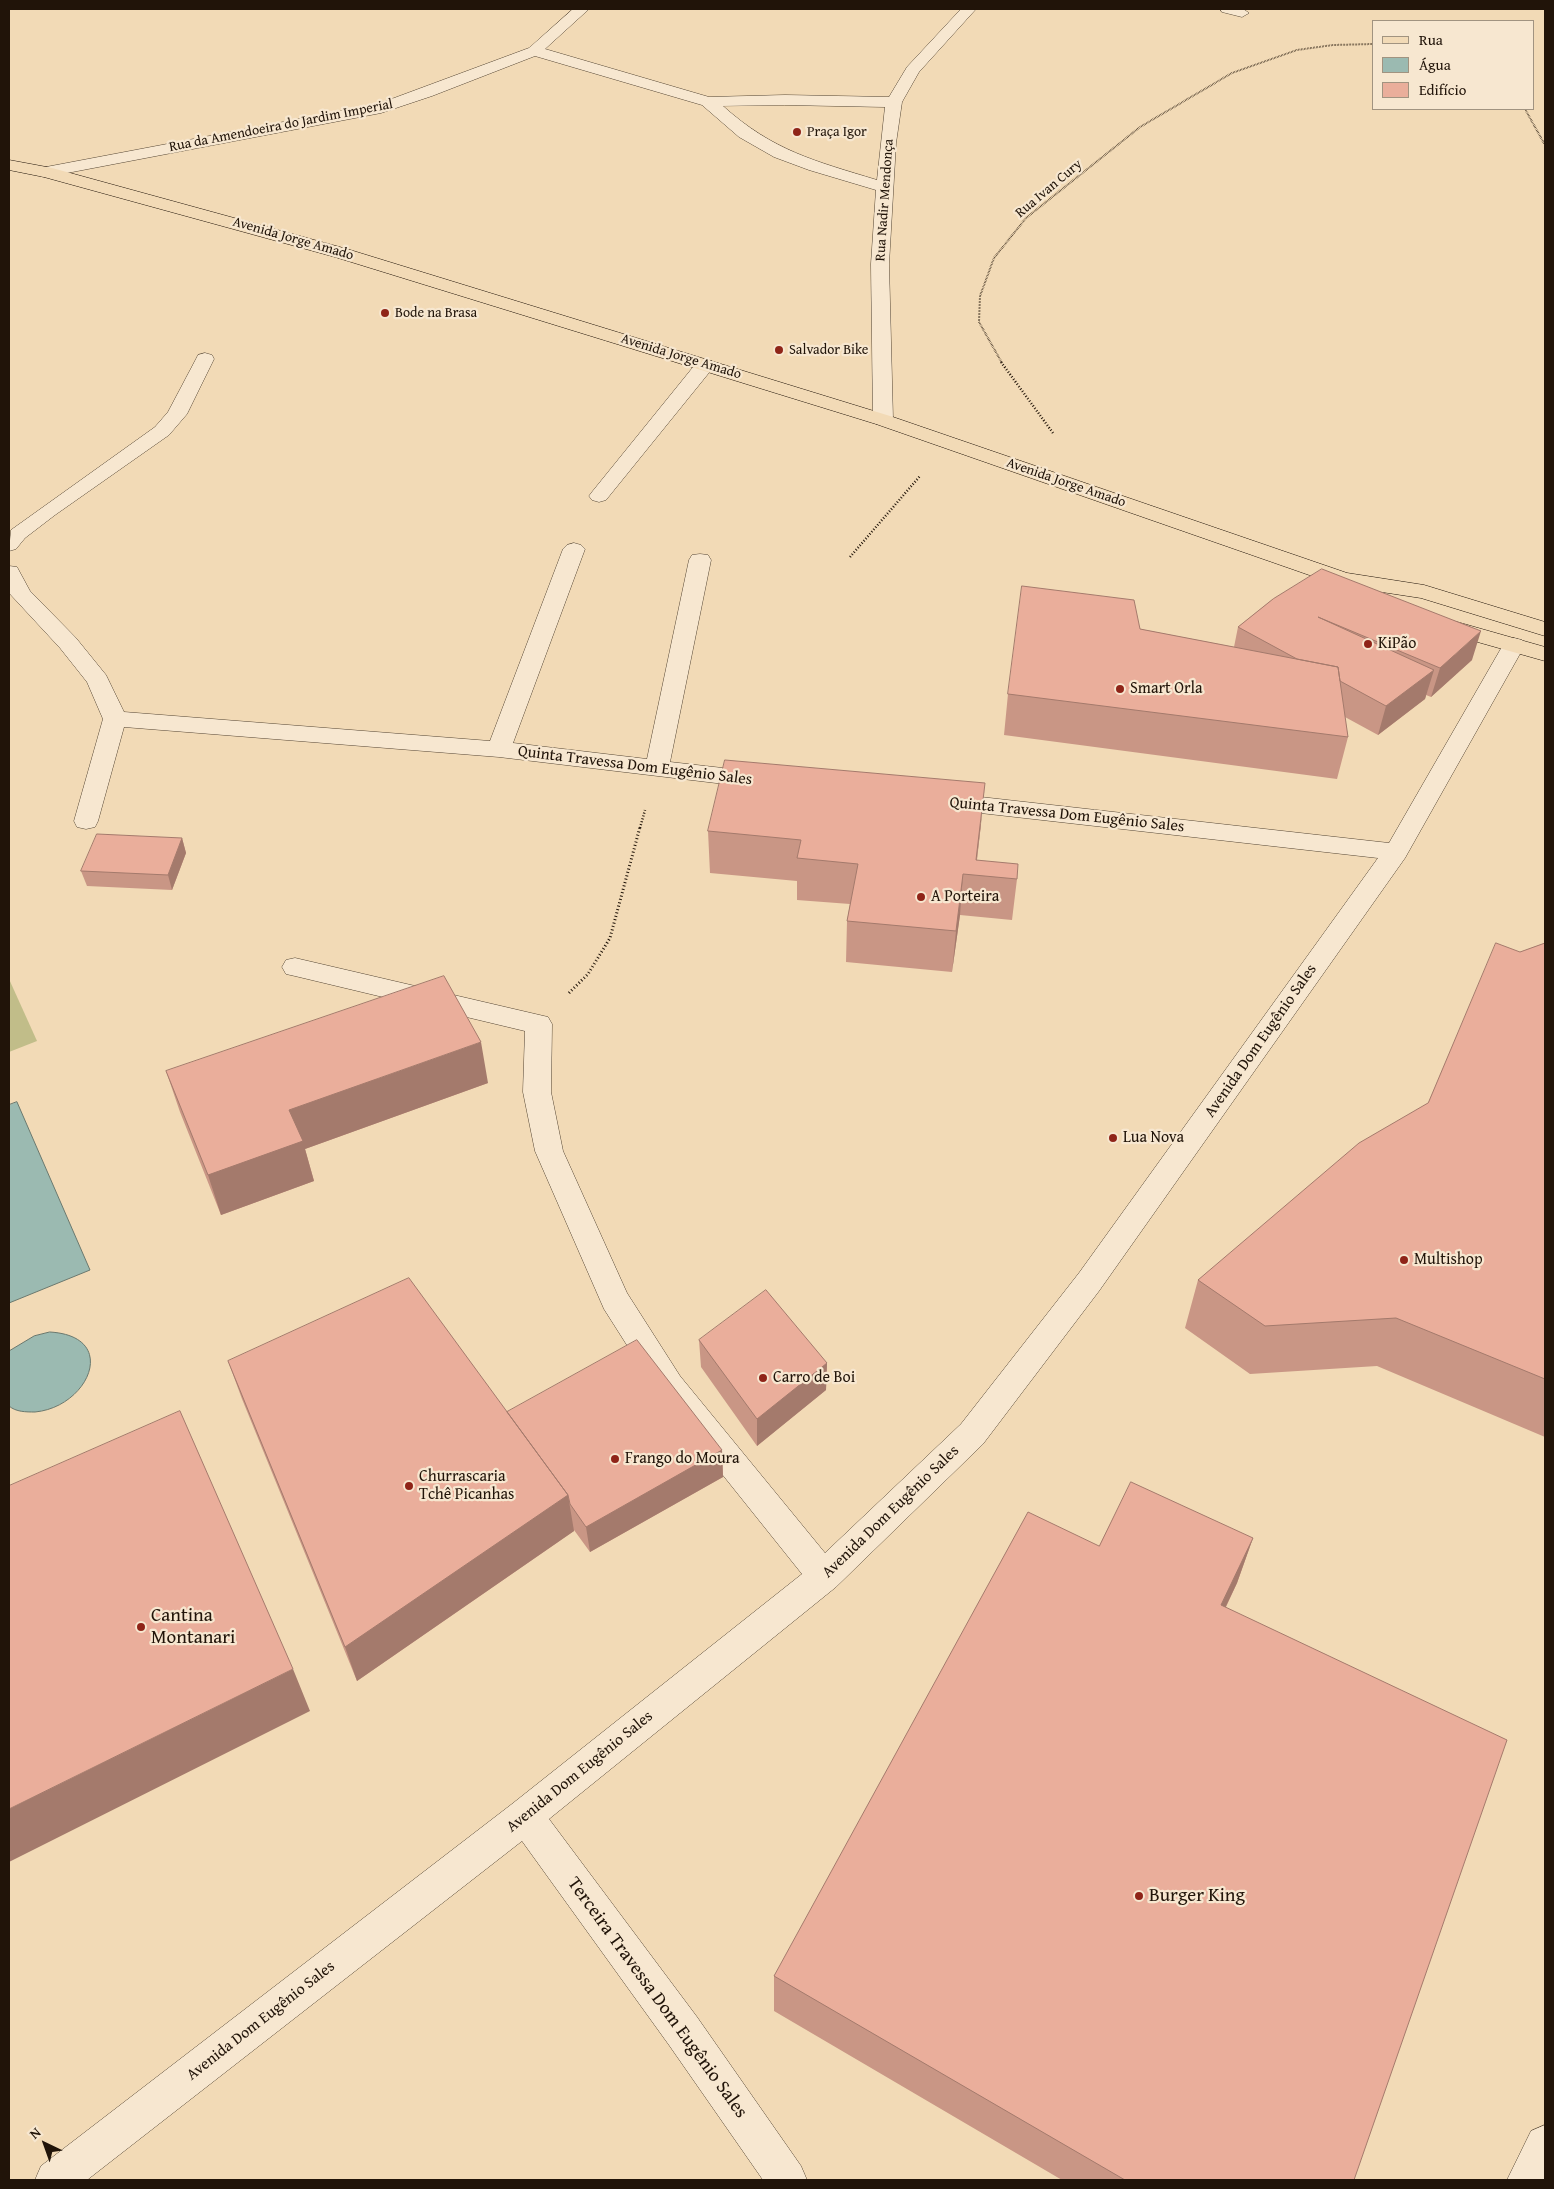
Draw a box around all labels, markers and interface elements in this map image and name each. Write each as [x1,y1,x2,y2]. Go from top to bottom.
legend [1372,20,1534,110]
text: Rua [1419,29,1443,50]
text: Água [1419,54,1451,75]
text: Edifício [1419,79,1466,100]
street label: Rua da Amendoeira do Jardim Imperial [168,96,394,156]
place label: Praça Igor [807,124,867,140]
marker: Praça Igor [791,126,803,138]
street label: Rua Nadir Mendonça [872,138,898,262]
street label: Rua Ivan Cury [1012,156,1086,222]
street label: Avenida Jorge Amado [231,214,355,264]
place label: Bode na Brasa [395,305,477,321]
marker: Bode na Brasa [379,307,391,319]
street label: Avenida Jorge Amado [619,331,743,383]
place label: Salvador Bike [789,342,868,358]
marker: Salvador Bike [773,344,785,356]
street label: Avenida Jorge Amado [1004,455,1128,511]
place label: KiPão [1378,634,1416,654]
marker: KiPão [1362,638,1374,650]
place label: Smart Orla [1130,679,1203,699]
marker: Smart Orla [1114,683,1126,695]
street label: Quinta Travessa Dom Eugênio Sales [517,742,753,790]
street label: Quinta Travessa Dom Eugênio Sales [949,793,1185,837]
place label: A Porteira [931,887,999,907]
marker: A Porteira [915,891,927,903]
street label: Avenida Dom Eugênio Sales [1201,961,1321,1121]
place label: Lua Nova [1123,1128,1184,1148]
marker: Lua Nova [1107,1132,1119,1144]
place label: Multishop [1414,1250,1483,1270]
marker: Multishop [1398,1254,1410,1266]
place label: Carro de Boi [773,1368,855,1388]
marker: Carro de Boi [757,1372,769,1384]
street label: Avenida Dom Eugênio Sales [819,1442,963,1582]
place label: Frango do Moura [625,1449,740,1469]
marker: Frango do Moura [609,1453,621,1465]
place label: Churrascaria Tchê Picanhas [419,1467,514,1505]
marker: Churrascaria Tchê Picanhas [403,1480,415,1492]
place label: Cantina Montanari [151,1605,235,1649]
marker: Cantina Montanari [135,1621,147,1633]
street label: Avenida Dom Eugênio Sales [503,1707,657,1837]
street label: Terceira Travessa Dom Eugênio Sales [562,1873,752,2123]
place label: Burger King [1149,1885,1245,1907]
marker: Burger King [1133,1890,1145,1902]
street label: Avenida Dom Eugênio Sales [183,1957,339,2085]
north arrow [20,2119,70,2169]
text: N [25,2122,45,2143]

